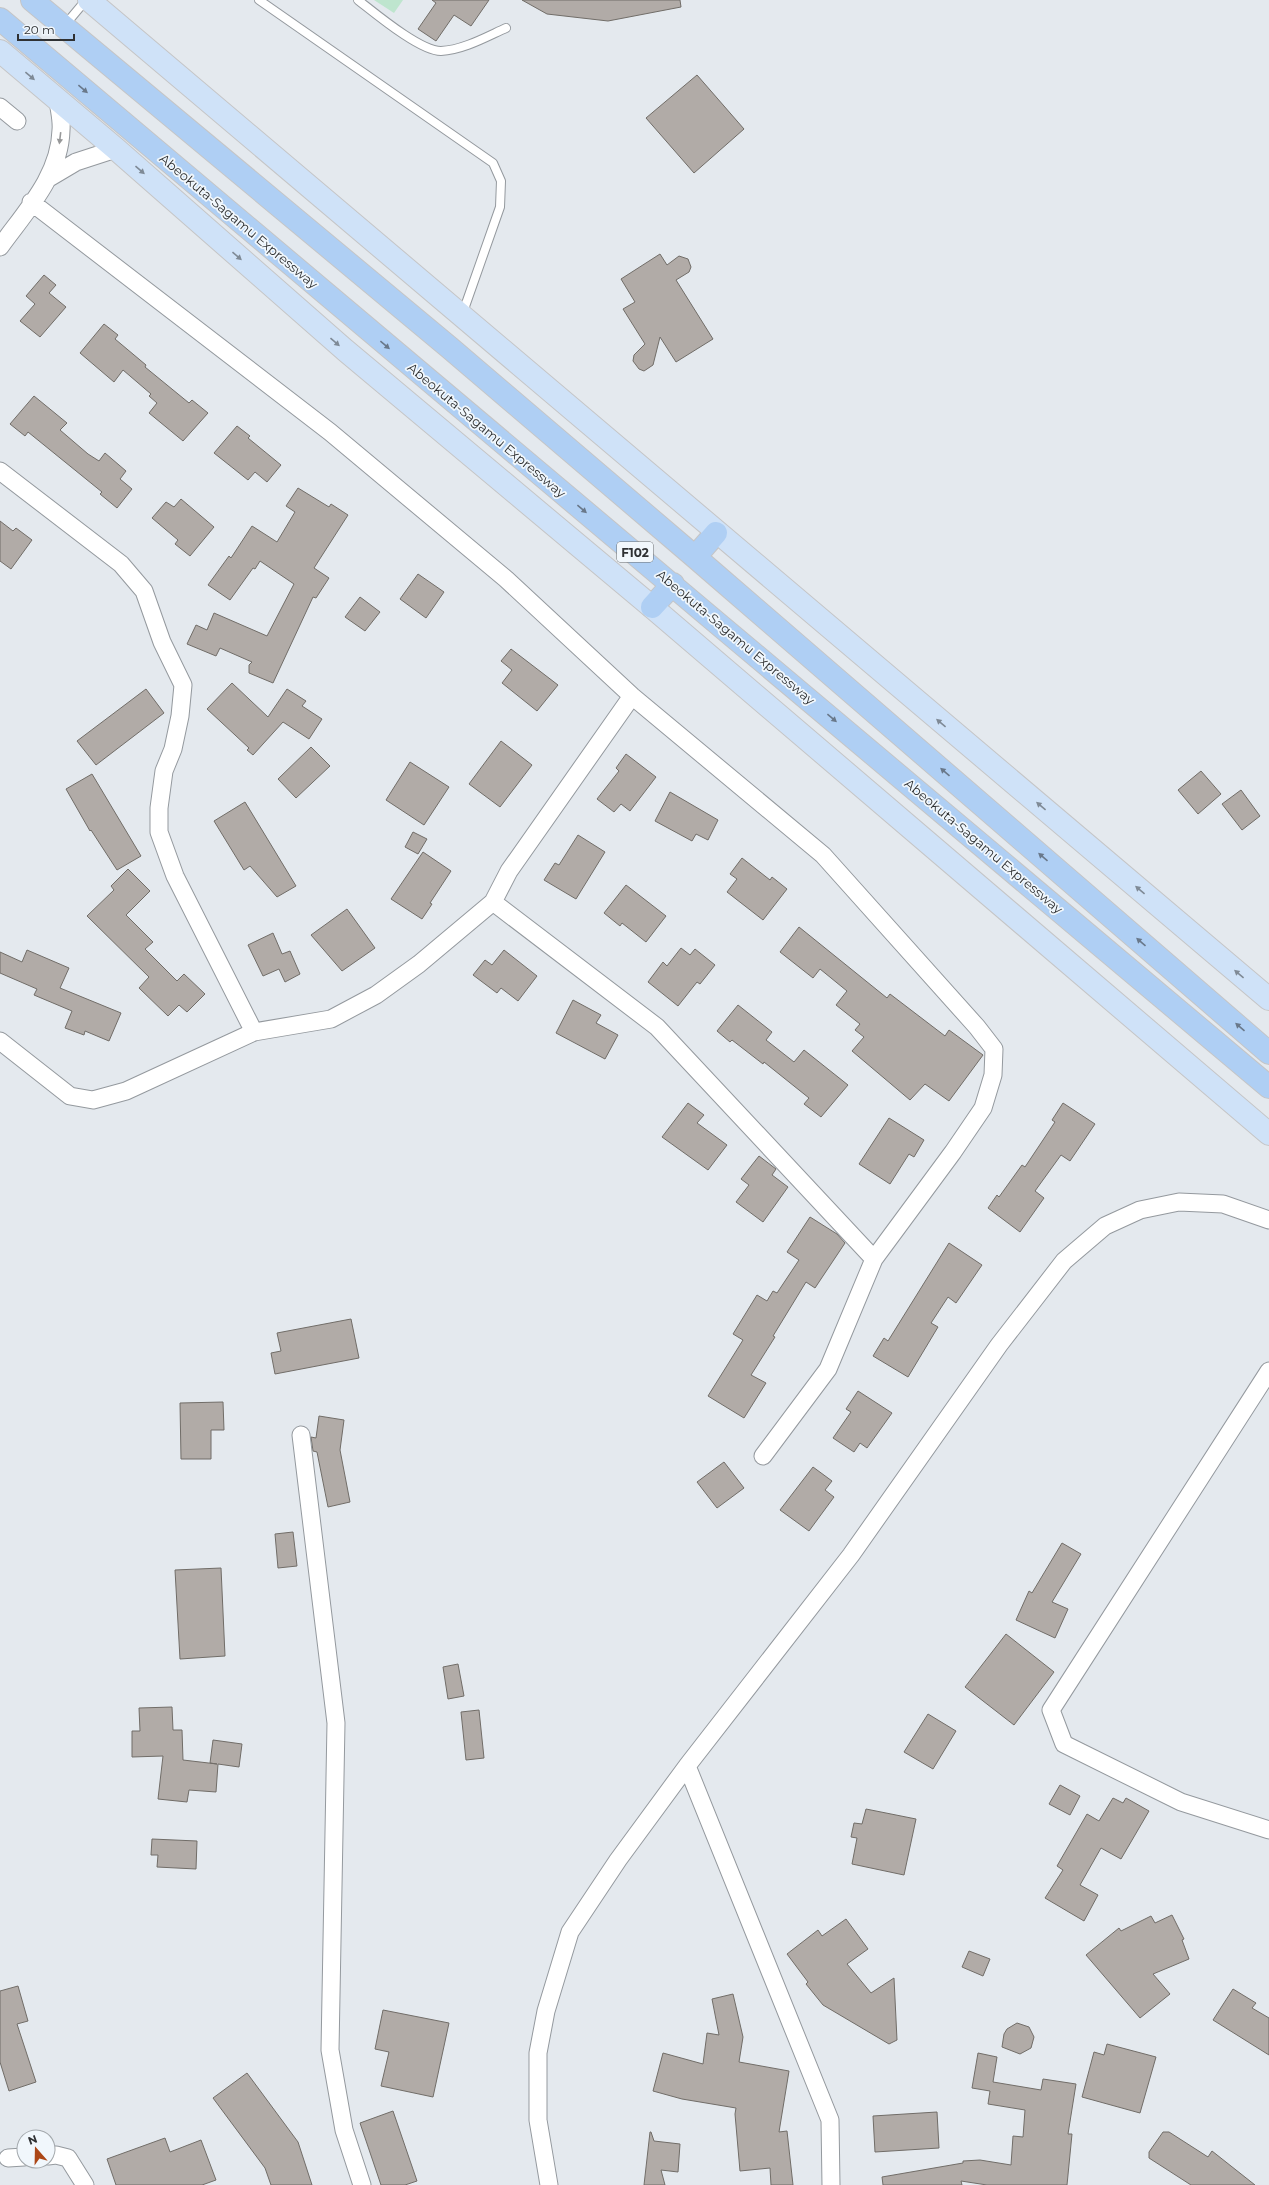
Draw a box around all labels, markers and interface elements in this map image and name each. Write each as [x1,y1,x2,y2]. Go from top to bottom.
scale bar [18,16,74,42]
text: 20 m [24,22,55,37]
one-way arrow [25,72,35,81]
one-way arrow [78,85,88,94]
one-way arrow [57,132,64,144]
street label: Abeokuta-Sagamu Expressway [157,150,322,292]
one-way arrow [135,165,145,174]
one-way arrow [232,251,242,260]
one-way arrow [329,337,340,346]
one-way arrow [380,341,391,349]
street label: Abeokuta-Sagamu Expressway [405,359,570,501]
one-way arrow [577,504,588,513]
road number: F102 [617,542,653,562]
street label: Abeokuta-Sagamu Expressway [654,566,819,708]
one-way arrow [827,713,837,723]
one-way arrow [936,718,947,727]
one-way arrow [940,768,949,777]
street label: Abeokuta-Sagamu Expressway [902,775,1067,917]
one-way arrow [1035,802,1046,811]
one-way arrow [1038,852,1048,862]
one-way arrow [1135,886,1145,895]
one-way arrow [1136,937,1146,947]
one-way arrow [1234,970,1245,979]
one-way arrow [1234,1023,1245,1032]
north arrow [16,2129,56,2169]
text: N [26,2132,39,2148]

